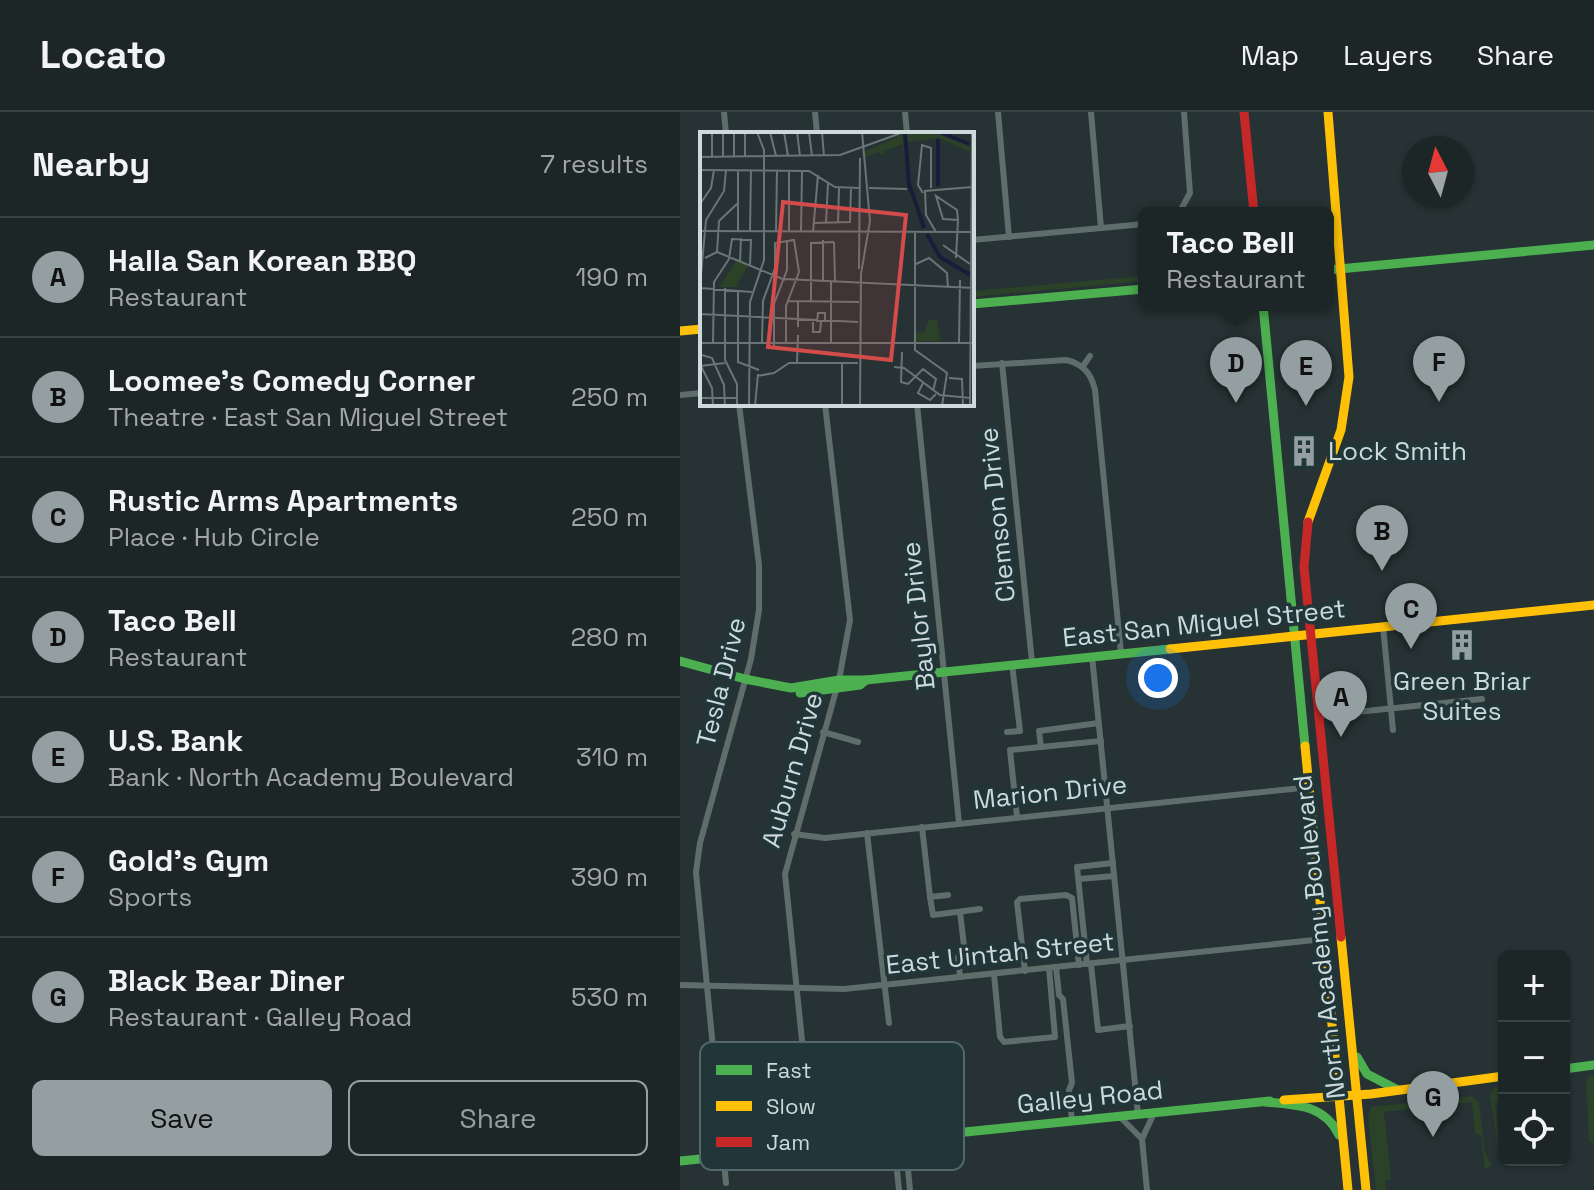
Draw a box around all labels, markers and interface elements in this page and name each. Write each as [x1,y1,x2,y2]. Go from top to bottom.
text: Locato [40,31,167,79]
text: Map [1241,37,1299,73]
text: Layers [1343,37,1433,73]
text: Share [1477,37,1554,73]
inset map [700,132,974,406]
north arrow [1402,136,1474,208]
text: Nearby [32,143,150,186]
text: 7 results [540,147,648,181]
popup [1138,207,1334,311]
text: Taco Bell [1166,223,1295,262]
text: Halla San Korean BBQ [108,241,417,280]
text: A [50,260,66,294]
text: 190 m [576,260,648,294]
text: Restaurant [1166,262,1306,296]
text: Restaurant [108,280,247,314]
pin: F [1413,336,1465,402]
pin: D [1210,337,1262,403]
pin: E [1280,340,1332,406]
text: Loomee's Comedy Corner [108,361,475,400]
text: B [49,380,67,414]
text: 250 m [571,380,648,414]
text: Theatre · East San Miguel Street [108,400,508,434]
street label: Clemson Drive [971,426,1023,604]
building icon: Lock Smith [1287,434,1321,468]
place label: Lock Smith [1328,434,1467,468]
text: Rustic Arms Apartments [108,481,458,520]
text: C [50,500,66,534]
text: 250 m [571,500,648,534]
pin: B [1356,505,1408,571]
text: Place · Hub Circle [108,520,320,554]
street label: Baylor Drive [893,540,943,692]
pin: C [1385,583,1437,649]
street label: East San Miguel Street [1061,591,1347,655]
text: Taco Bell [108,601,237,640]
street label: Tesla Drive [689,614,753,750]
text: D [49,620,67,654]
text: 280 m [570,620,648,654]
building icon: Green Briar Suites [1445,628,1479,662]
text: Restaurant [108,640,247,674]
your location [1138,658,1178,698]
place label: Green Briar Suites [1393,664,1531,728]
pin: A [1315,671,1367,737]
street label: Auburn Drive [754,689,830,851]
text: U.S. Bank [108,721,243,760]
text: E [51,740,65,774]
text: 310 m [576,740,648,774]
text: Bank · North Academy Boulevard [108,760,514,794]
street label: Marion Drive [971,767,1129,817]
street label: North Academy Boulevard [1285,773,1353,1101]
text: Gold's Gym [108,841,269,880]
text: F [51,860,65,894]
text: 390 m [571,860,648,894]
text: Sports [108,880,192,914]
street label: East Uintah Street [884,924,1116,982]
map controls [1498,950,1570,1166]
button: + [1498,950,1570,1022]
text: Black Bear Diner [108,961,345,1000]
text: G [49,980,67,1014]
text: 530 m [571,980,648,1014]
text: Restaurant · Galley Road [108,1000,412,1034]
button: − [1498,1022,1570,1094]
legend [700,1042,964,1170]
text: Fast [766,1056,812,1084]
pin: G [1407,1071,1459,1137]
street label: Galley Road [1015,1072,1165,1122]
button: Save [32,1080,332,1156]
button: Share [348,1080,648,1156]
text: Slow [766,1092,816,1120]
button: locate [1498,1094,1570,1166]
text: Jam [766,1128,810,1156]

